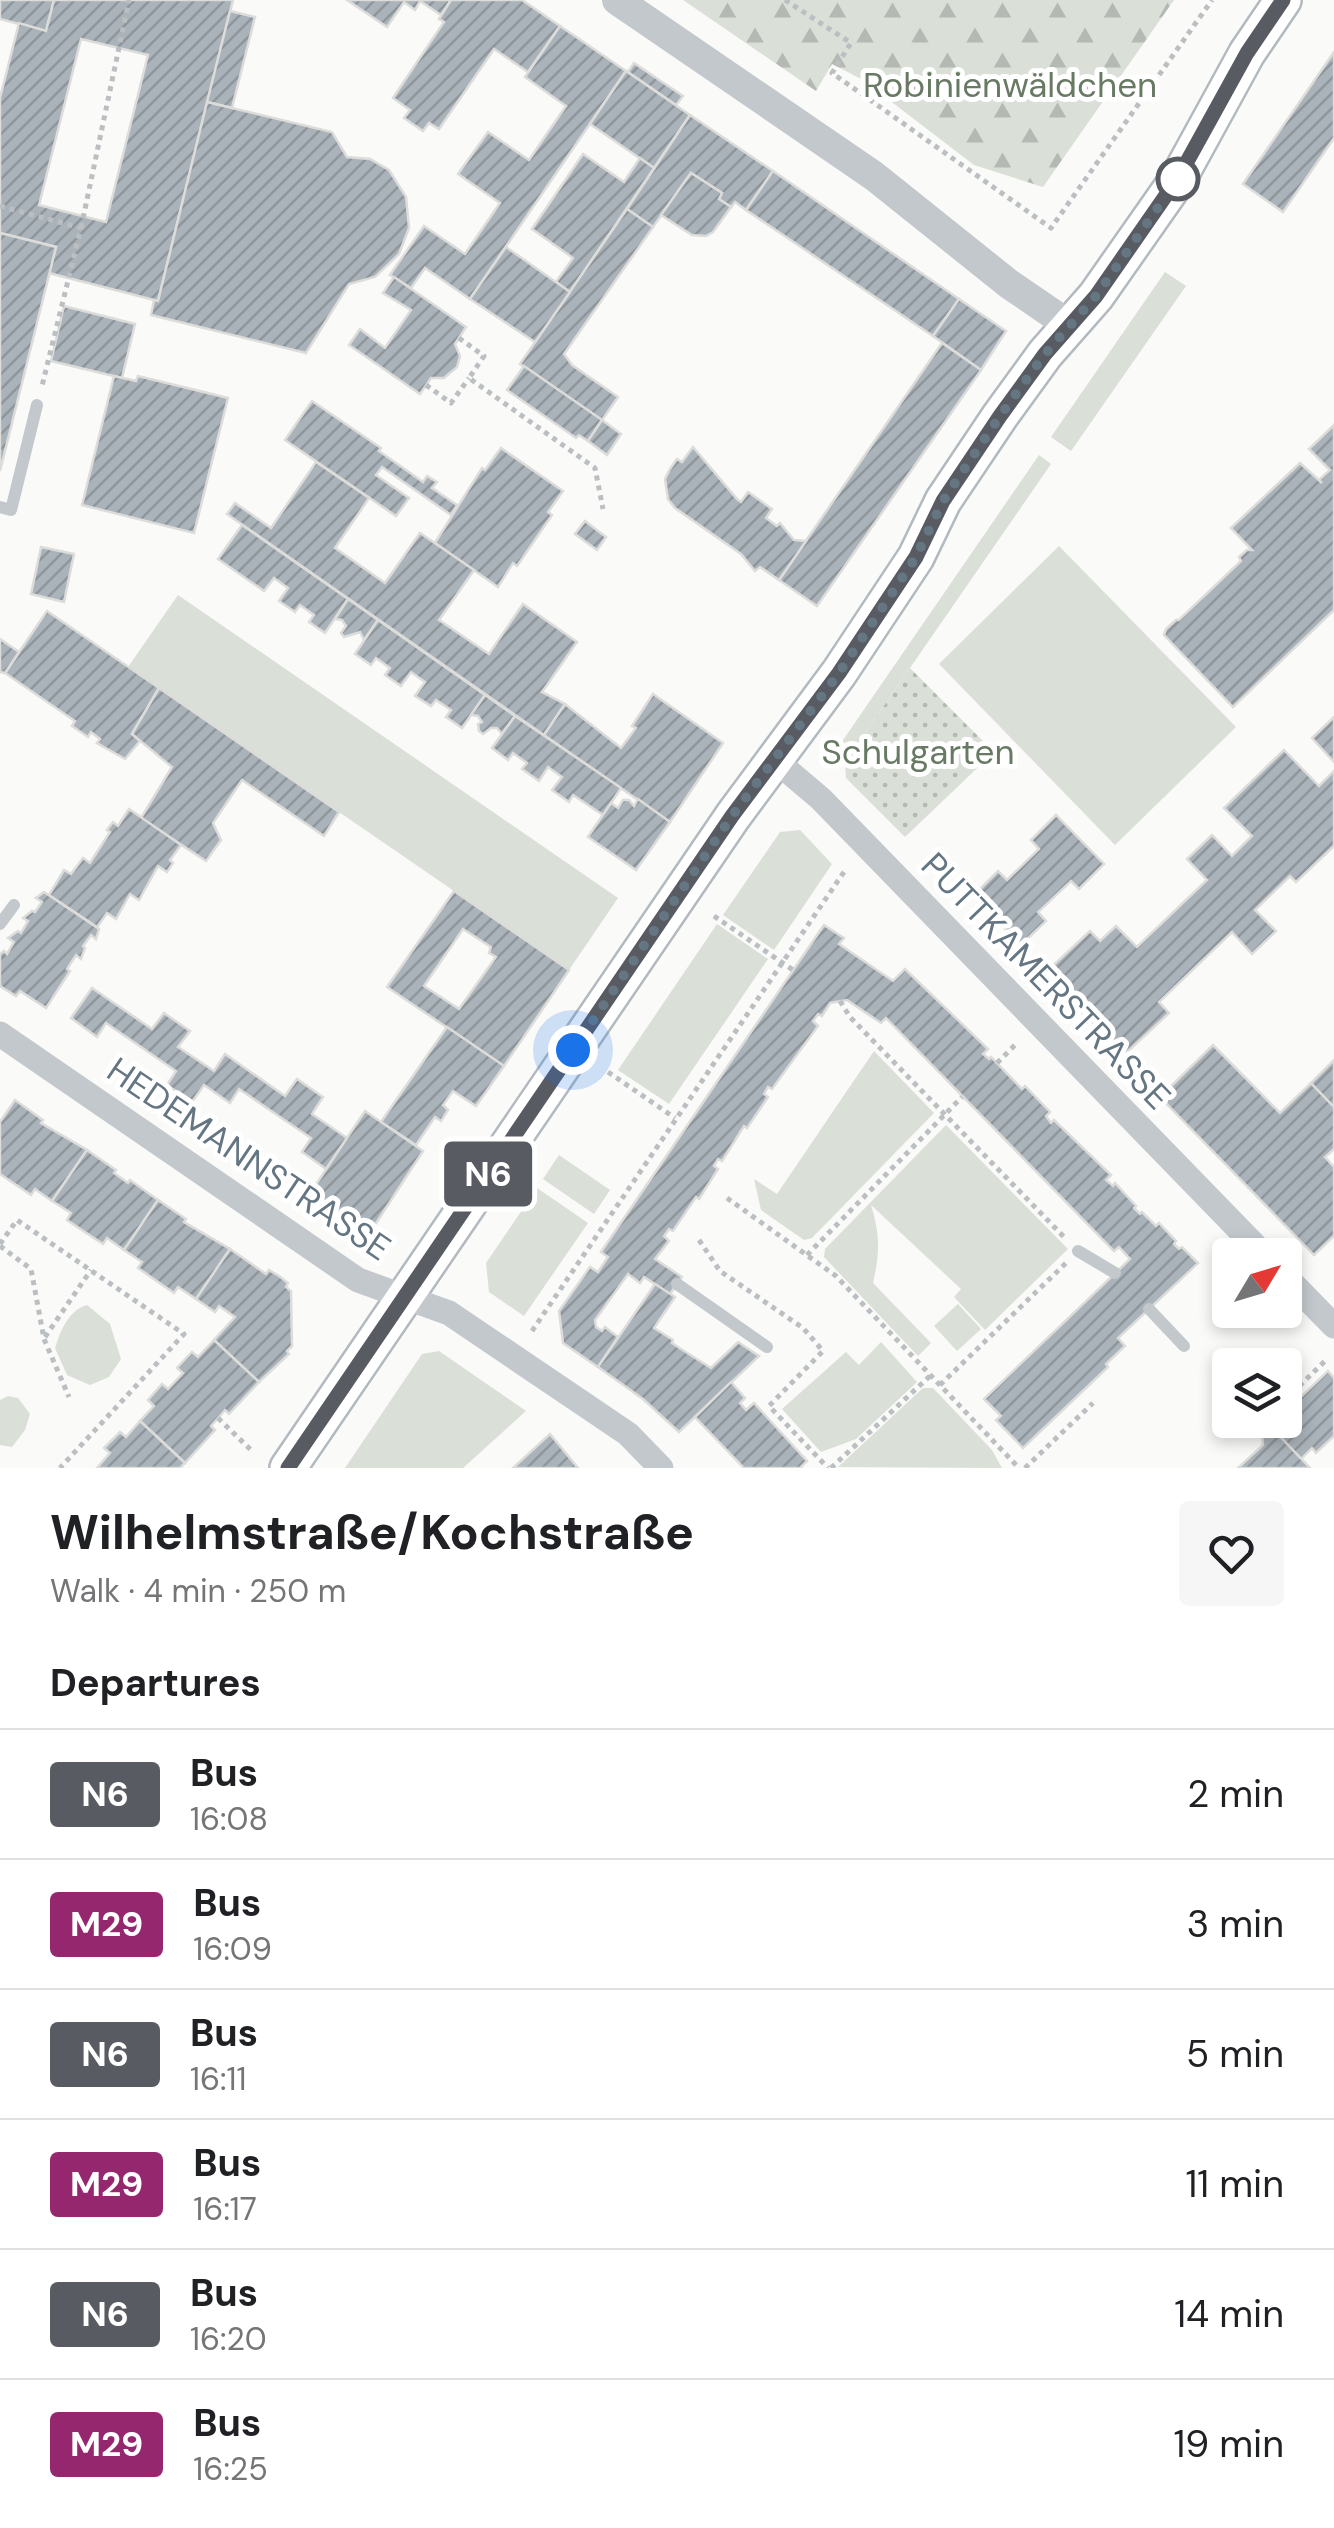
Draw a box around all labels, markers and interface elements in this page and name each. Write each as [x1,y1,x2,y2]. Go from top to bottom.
park label: Robinienwäldchen [863,62,1157,108]
unlabelled marker [1157,158,1199,200]
park label: Schulgarten [821,729,1015,775]
street label: PUTTKAMERSTRASSE [911,843,1181,1119]
your location [548,1025,598,1075]
street label: HEDEMANNSTRASSE [98,1047,400,1271]
line badge: N6 [443,1142,533,1206]
text: N6 [464,1151,512,1197]
north arrow [1212,1238,1302,1328]
map controls [1212,1238,1302,1438]
button: layers [1212,1348,1302,1438]
text: Wilhelmstraße/Kochstraße [50,1501,694,1564]
button: heart [1179,1501,1284,1606]
text: Walk · 4 min · 250 m [50,1570,346,1612]
text: Departures [50,1658,261,1708]
text: Bus [190,1748,258,1798]
text: 2 min [1187,1769,1284,1819]
text: N6 [81,1771,129,1817]
text: 16:08 [190,1798,268,1840]
text: Bus [193,1878,261,1928]
text: 3 min [1187,1899,1284,1949]
text: M29 [70,1901,143,1947]
text: 16:09 [193,1928,272,1970]
text: Bus [190,2008,258,2058]
text: 5 min [1186,2029,1284,2079]
text: N6 [81,2031,129,2077]
text: 16:11 [190,2058,247,2100]
text: Bus [193,2138,261,2188]
text: 11 min [1185,2159,1284,2209]
text: M29 [70,2161,143,2207]
text: 16:17 [193,2188,257,2230]
text: Bus [190,2268,258,2318]
text: 14 min [1174,2289,1284,2339]
text: N6 [81,2291,129,2337]
text: 16:20 [190,2318,267,2360]
text: Bus [193,2398,261,2448]
text: 19 min [1173,2419,1284,2469]
text: M29 [70,2421,143,2467]
text: 16:25 [193,2448,268,2490]

